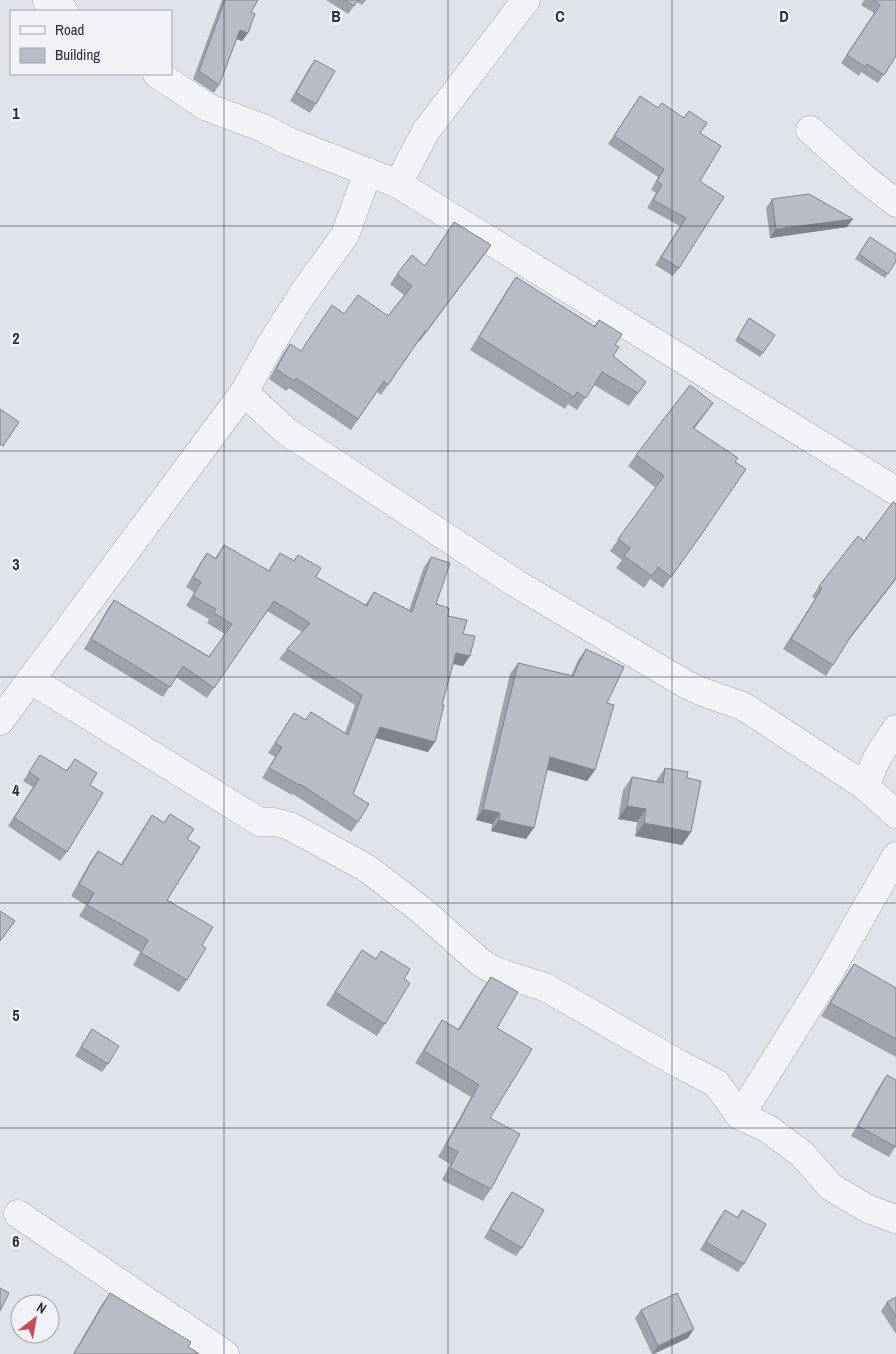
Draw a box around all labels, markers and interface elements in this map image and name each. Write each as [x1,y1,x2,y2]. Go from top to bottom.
text: B [331,5,341,27]
text: C [555,5,565,27]
text: D [779,5,789,27]
legend [10,10,172,75]
text: Road [55,19,84,40]
text: Building [55,44,100,65]
text: 1 [12,102,20,124]
text: 2 [12,327,20,349]
text: 3 [12,553,20,575]
text: 4 [12,779,20,801]
text: 5 [12,1004,20,1026]
text: 6 [12,1230,20,1252]
north arrow [10,1294,60,1344]
text: N [34,1298,50,1318]

